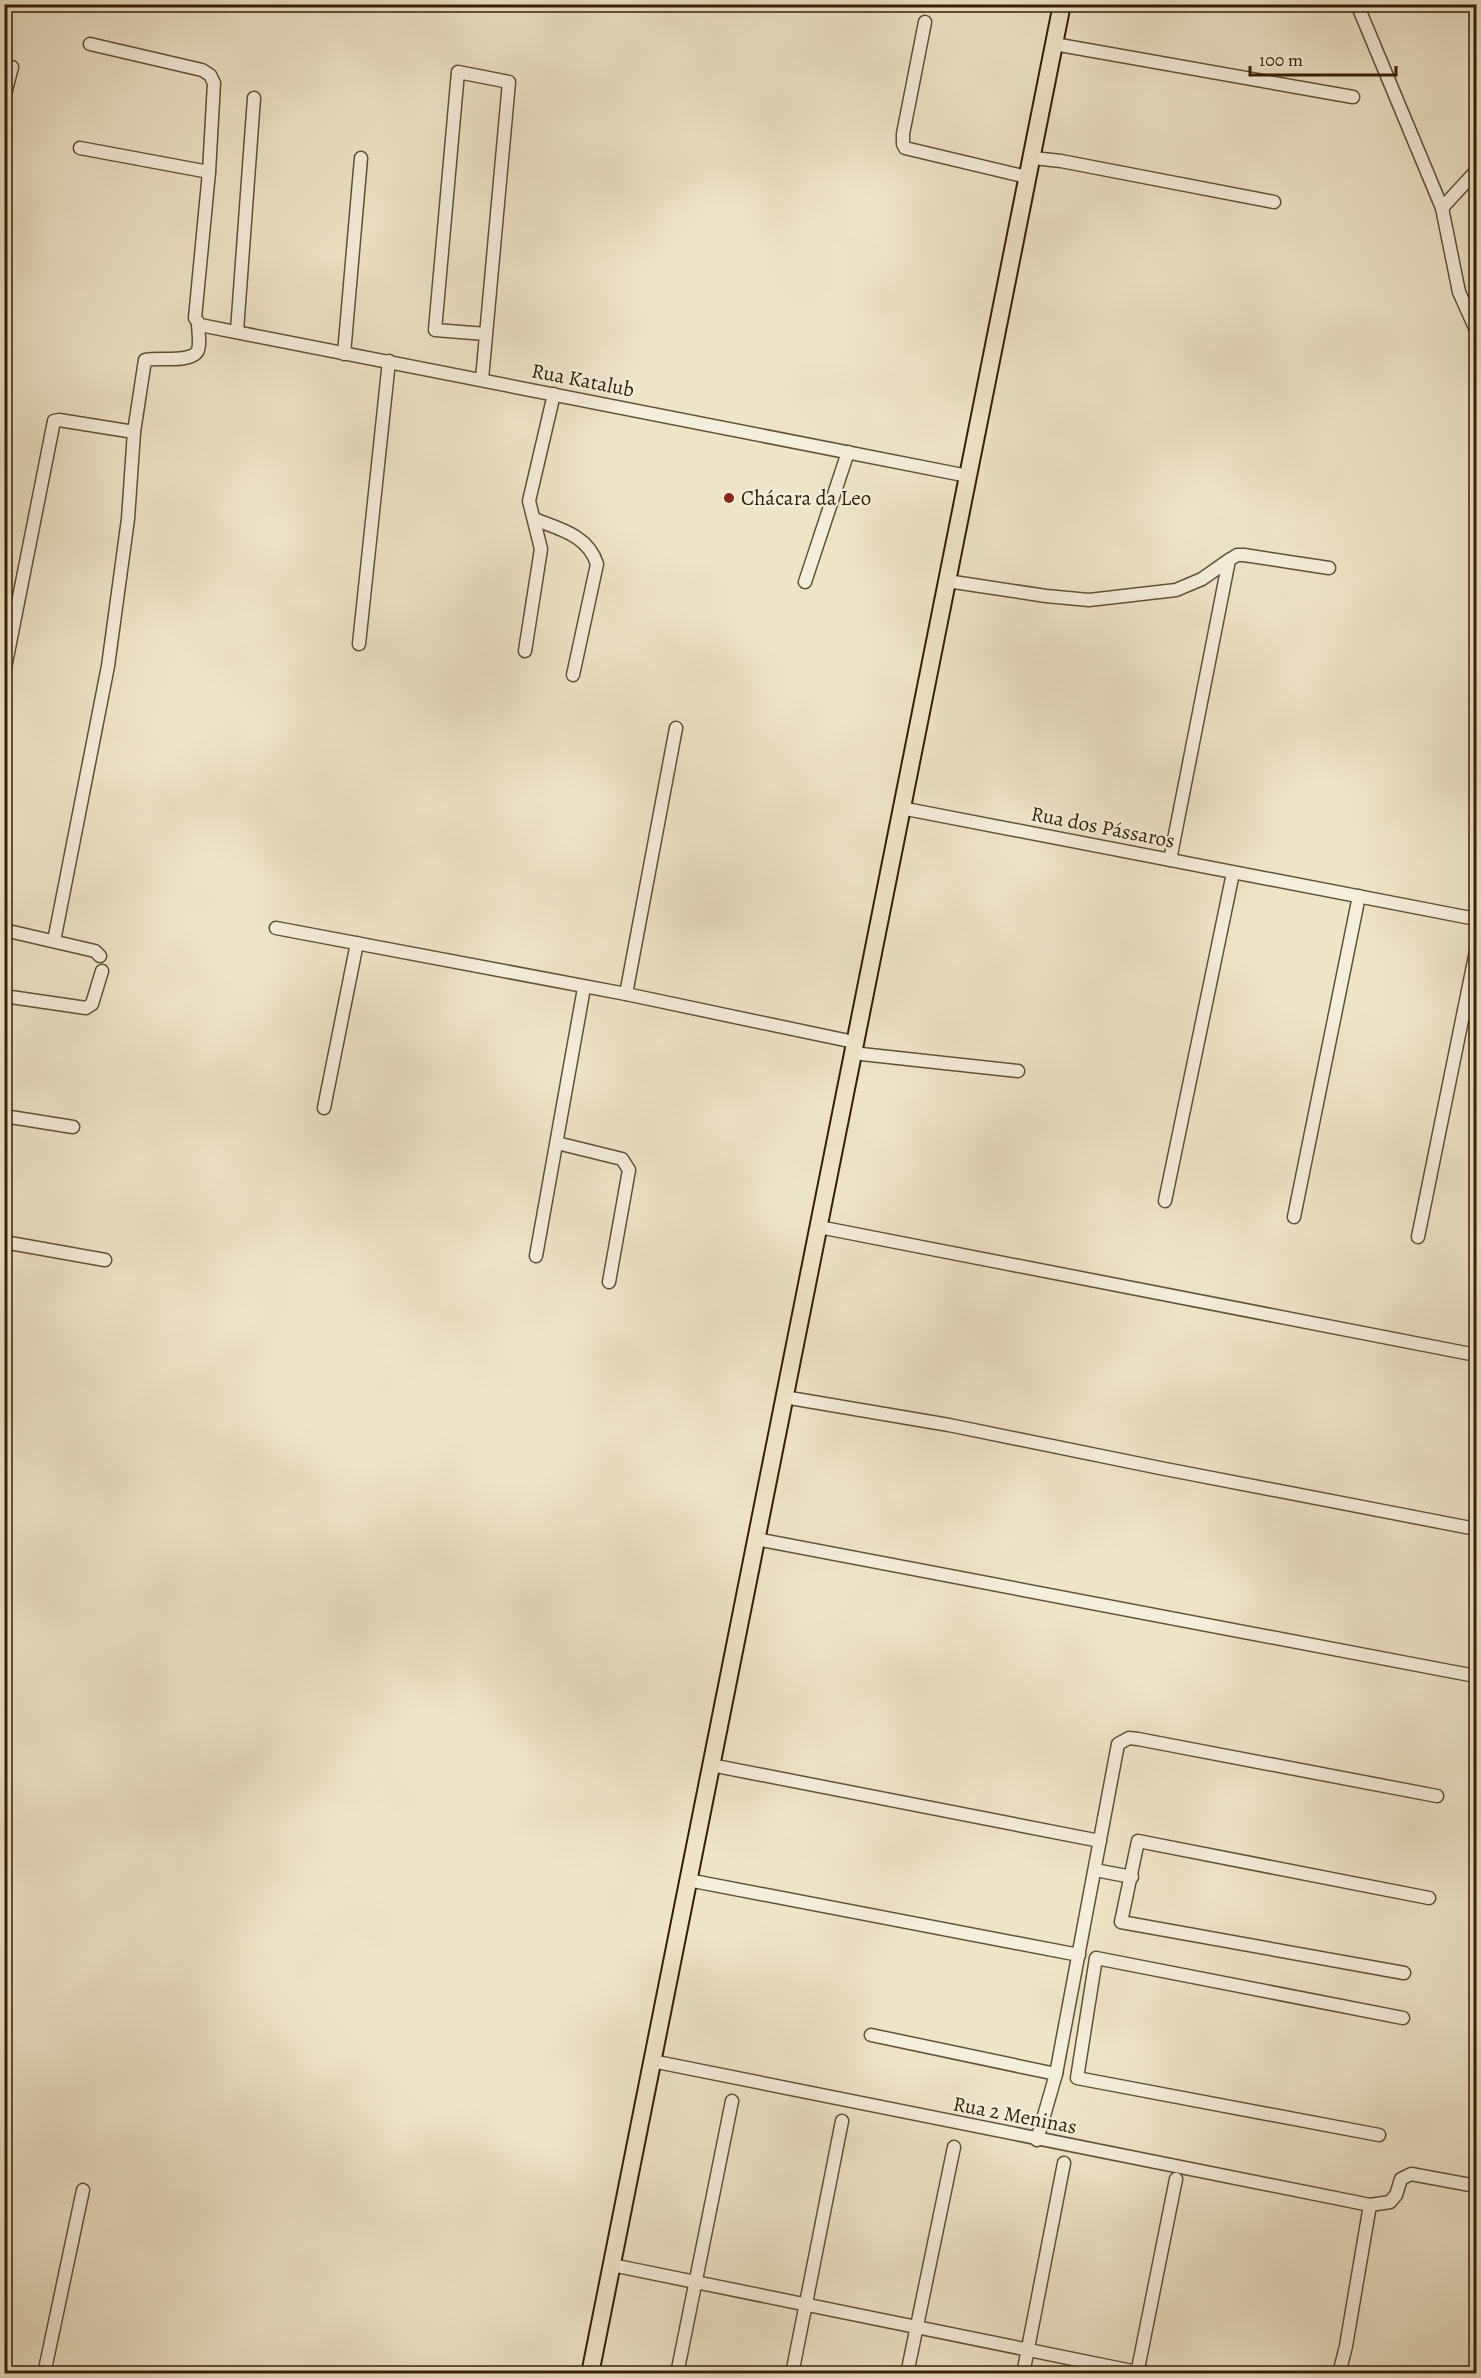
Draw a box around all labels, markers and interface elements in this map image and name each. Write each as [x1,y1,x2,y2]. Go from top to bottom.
scale bar [1250,39,1396,77]
text: 100 m [1259,48,1303,72]
street label: Rua Katalub [529,356,637,404]
place label: Chácara da Leo [741,484,871,512]
marker: Chácara da Leo [722,491,736,505]
street label: Rua dos Pássaros [1029,799,1177,855]
street label: Rua 2 Meninas [951,2089,1079,2141]

